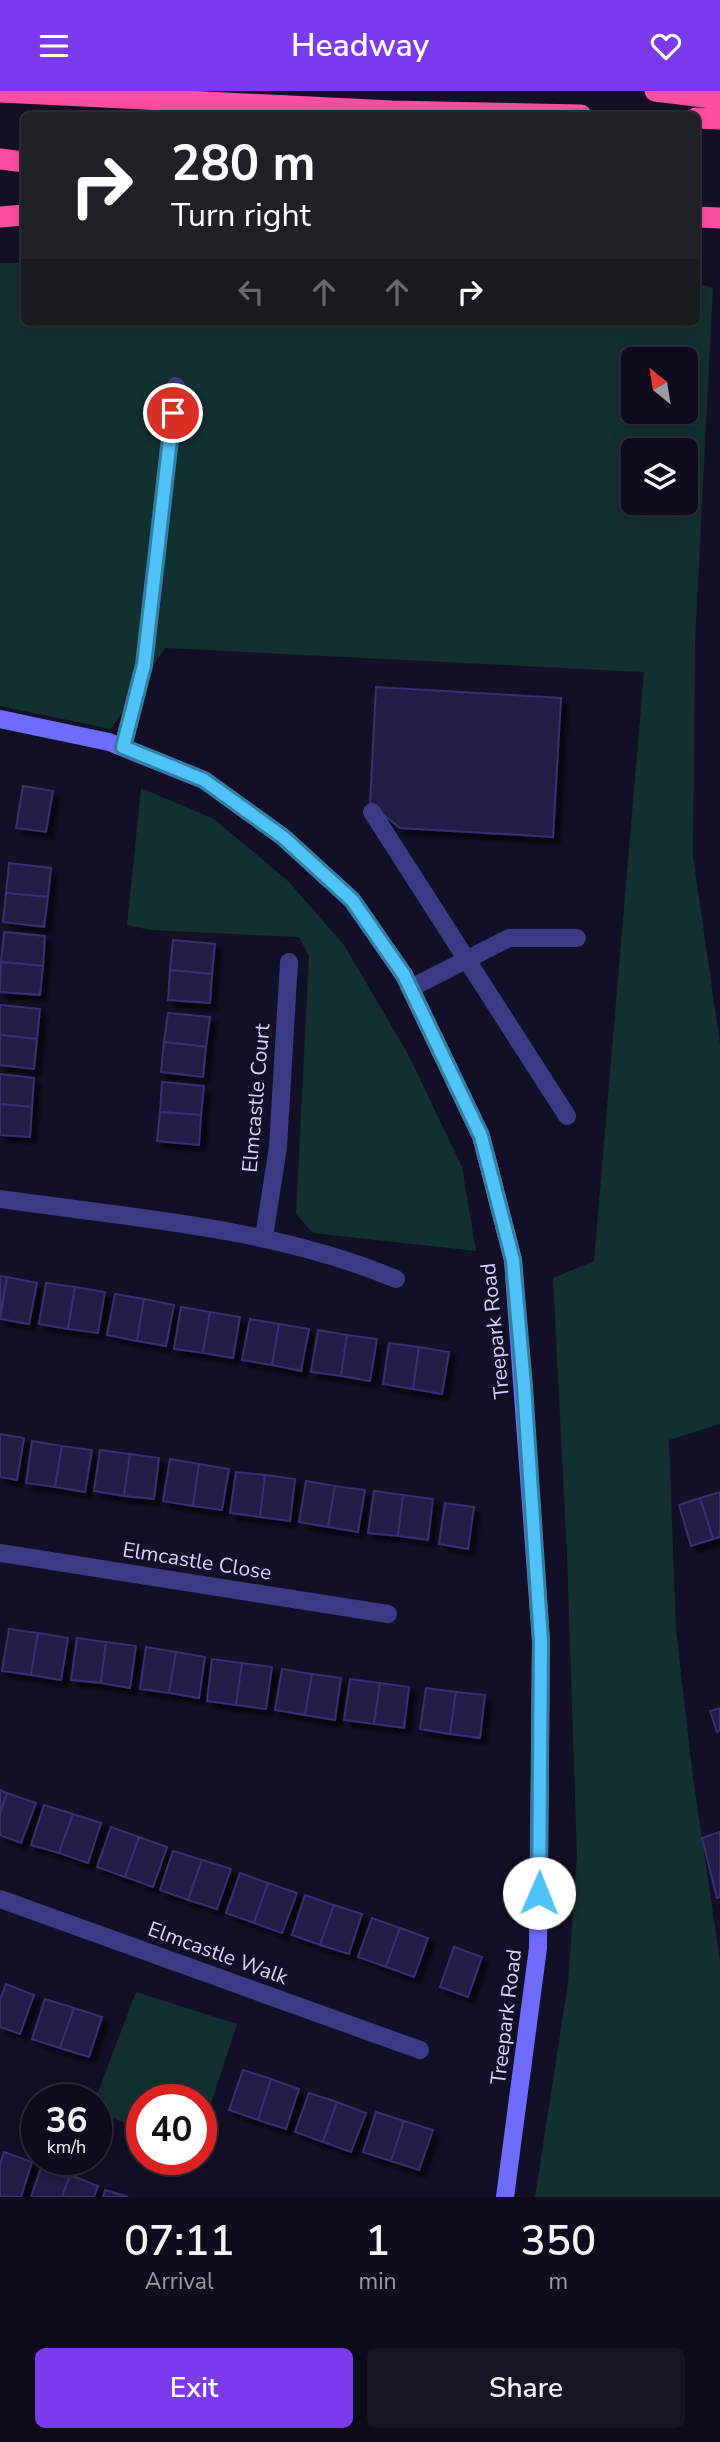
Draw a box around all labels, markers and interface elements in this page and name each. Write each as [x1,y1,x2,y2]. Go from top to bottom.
text: Headway [291,24,429,67]
icon: menu [35,27,73,65]
icon: heart [647,27,685,65]
text: 280 m [171,130,315,197]
icon: right [56,140,147,231]
text: Turn right [171,194,311,237]
icon: left [232,273,270,311]
icon: ahead [305,273,343,311]
icon: ahead [378,273,416,311]
icon: right [451,273,489,311]
north arrow [621,347,698,423]
map controls [621,347,698,515]
pin [143,383,203,443]
icon: arrive [154,394,192,432]
button: layers [621,438,698,515]
street label: Elmcastle Court [236,1022,277,1174]
street label: Treepark Road [474,1262,516,1400]
street label: Elmcastle Close [121,1535,273,1587]
position arrow [502,1856,576,1930]
street label: Elmcastle Walk [144,1915,292,1991]
street label: Treepark Road [484,1948,528,2086]
speed limit sign: 40 [126,2084,217,2175]
text: 36 [45,2097,88,2144]
text: km/h [47,2135,86,2159]
text: 07:11 [124,2213,235,2270]
text: 1 [365,2213,390,2270]
text: 350 [520,2213,596,2270]
text: Arrival [145,2266,214,2297]
text: min [359,2266,397,2297]
text: m [548,2266,568,2297]
button: Exit [35,2348,353,2428]
button: Share [367,2348,685,2428]

